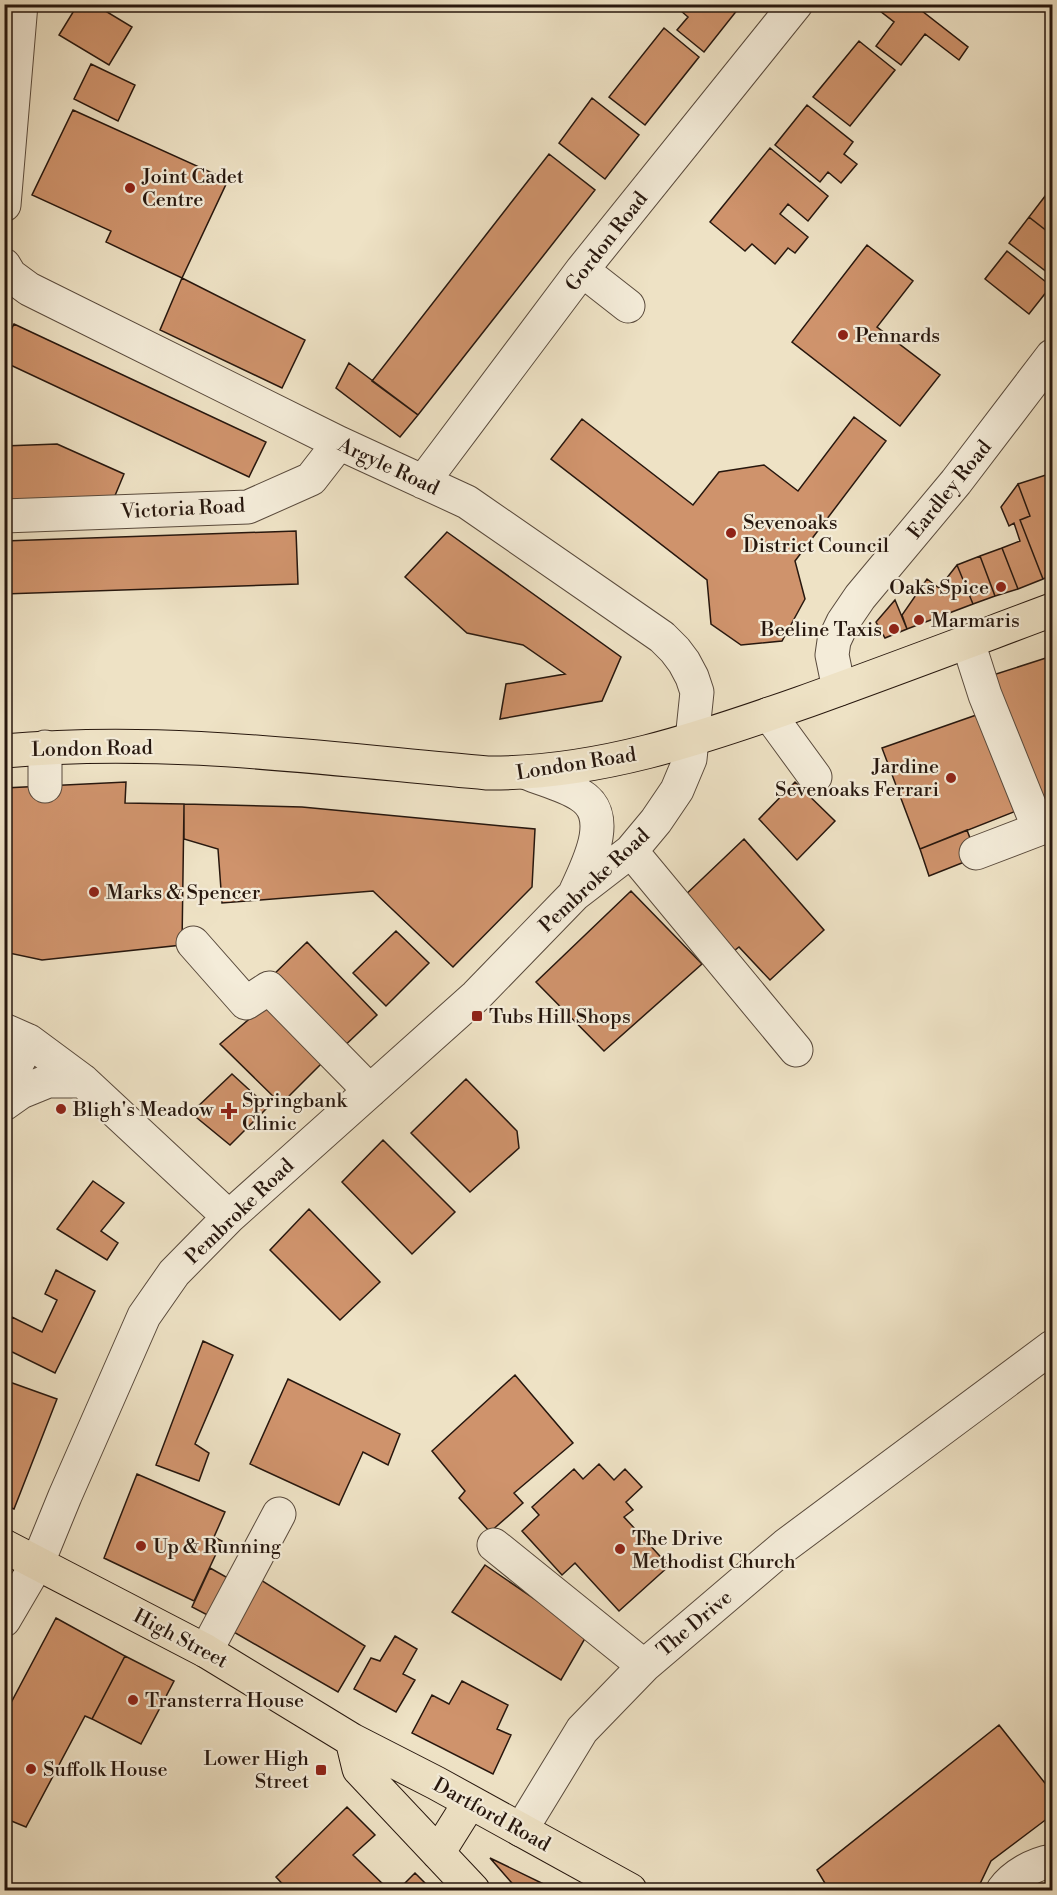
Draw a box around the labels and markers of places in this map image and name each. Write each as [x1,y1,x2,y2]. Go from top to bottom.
place label: Joint Cadet Centre [141,165,244,213]
marker: Joint Cadet Centre [123,181,137,195]
place label: Pennards [855,324,940,349]
marker: Pennards [836,328,850,342]
place label: Sevenoaks District Council [743,511,889,559]
marker: Sevenoaks District Council [724,526,738,540]
place label: Oaks Spice [889,576,989,601]
marker: Oaks Spice [994,580,1008,594]
place label: Marmaris [931,609,1020,634]
marker: Marmaris [912,613,926,627]
place label: Beeline Taxis [760,618,882,643]
marker: Beeline Taxis [887,622,901,636]
place label: Jardine Sevenoaks Ferrari [775,755,939,803]
marker: Jardine Sevenoaks Ferrari [944,771,958,785]
place label: Marks & Spencer [106,881,261,906]
marker: Marks & Spencer [87,885,101,899]
place label: Tubs Hill Shops [489,1005,631,1030]
marker: Tubs Hill Shops [470,1009,484,1023]
place label: Springbank Clinic [242,1089,348,1137]
place label: Bligh's Meadow [72,1098,214,1123]
marker: Bligh's Meadow [54,1102,68,1116]
marker: Springbank Clinic [220,1102,238,1120]
place label: The Drive Methodist Church [632,1527,796,1575]
place label: Up & Running [153,1535,282,1560]
marker: Up & Running [134,1539,148,1553]
marker: The Drive Methodist Church [613,1542,627,1556]
place label: Transterra House [145,1689,304,1714]
marker: Transterra House [126,1693,140,1707]
place label: Lower High Street [203,1747,309,1795]
place label: Suffolk House [43,1758,168,1783]
marker: Suffolk House [24,1762,38,1776]
marker: Lower High Street [314,1763,328,1777]

